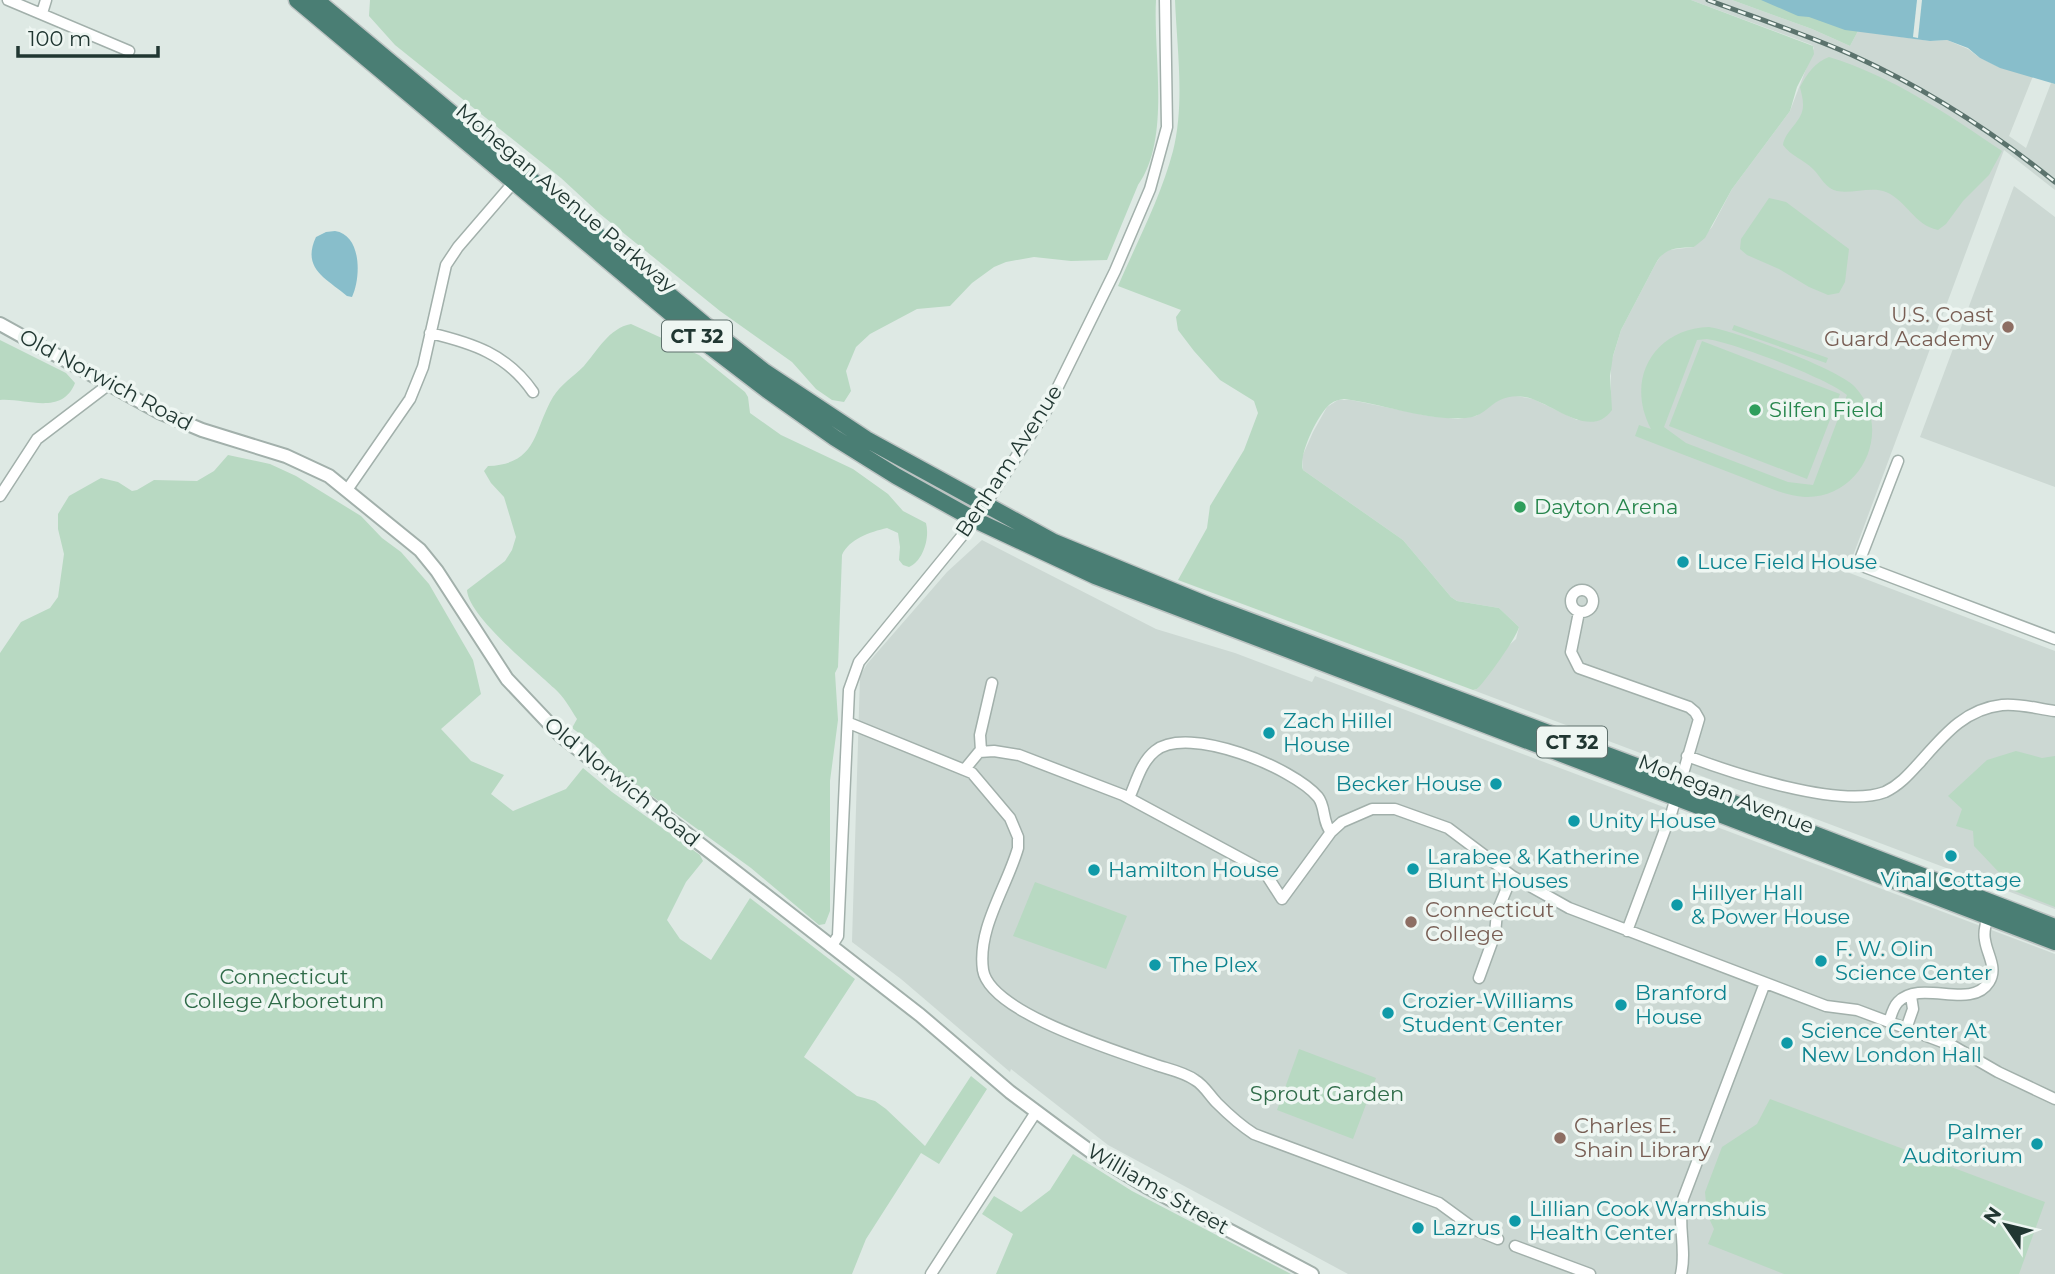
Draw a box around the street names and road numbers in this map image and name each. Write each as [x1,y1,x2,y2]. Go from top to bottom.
street label: Mohegan Avenue Parkway [451,98,682,298]
road number: CT 32 [662,320,732,352]
street label: Old Norwich Road [15,323,197,436]
street label: Benham Avenue [950,380,1067,541]
street label: Old Norwich Road [540,711,705,852]
road number: CT 32 [1537,726,1607,758]
street label: Mohegan Avenue [1635,749,1817,839]
street label: Williams Street [1083,1138,1234,1239]

